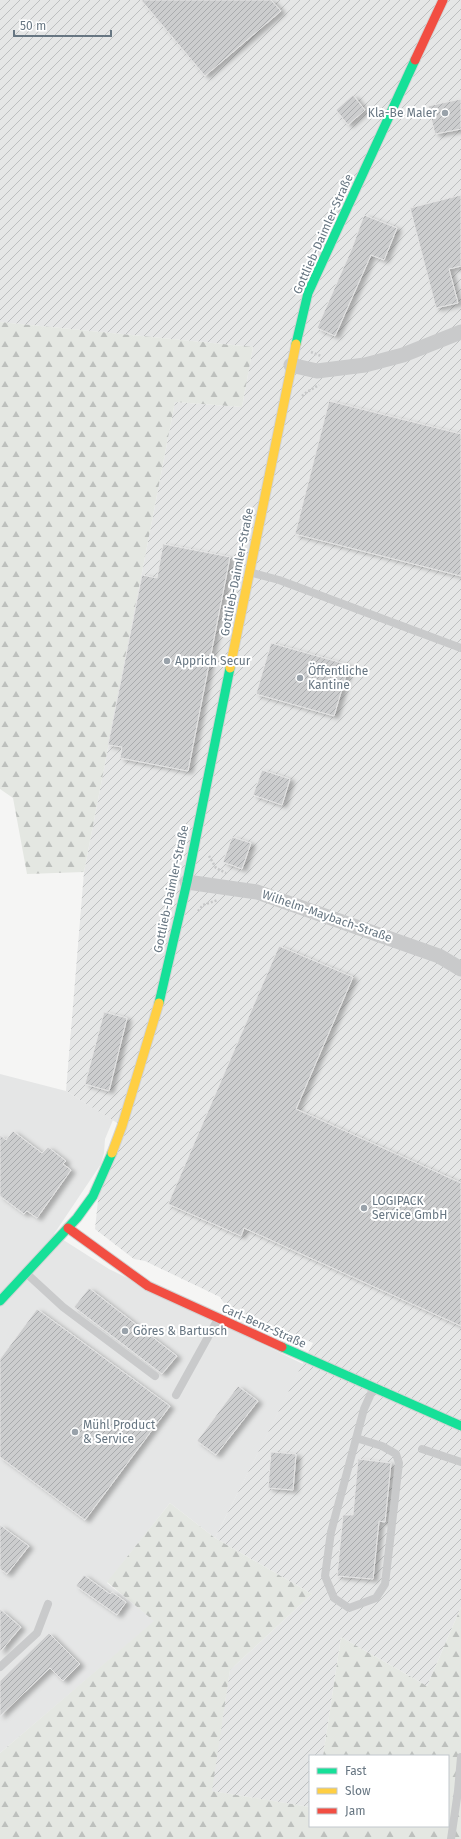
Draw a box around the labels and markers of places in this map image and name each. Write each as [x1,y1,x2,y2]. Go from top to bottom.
place label: Kla-Be Maler [368,106,437,120]
marker: Kla-Be Maler [440,108,450,118]
place label: Apprich Secur [175,654,251,668]
marker: Apprich Secur [162,656,172,666]
place label: Öffentliche Kantine [308,662,368,692]
marker: Öffentliche Kantine [295,673,305,683]
place label: LOGIPACK Service GmbH [372,1194,447,1222]
marker: LOGIPACK Service GmbH [359,1203,369,1213]
place label: Göres & Bartusch [133,1324,227,1338]
marker: Göres & Bartusch [120,1326,130,1336]
place label: Mühl Product & Service [83,1418,156,1446]
marker: Mühl Product & Service [70,1427,80,1437]

